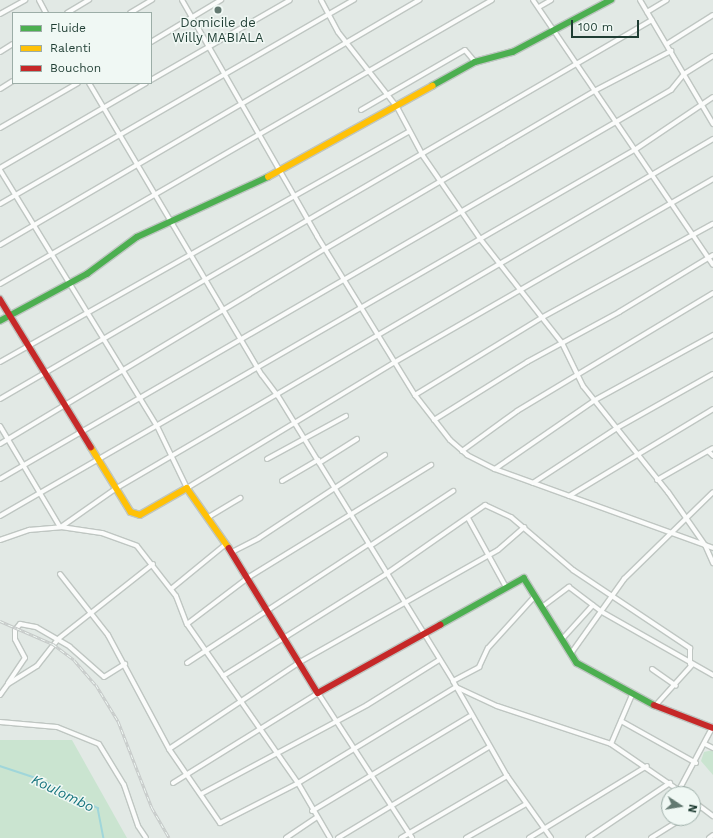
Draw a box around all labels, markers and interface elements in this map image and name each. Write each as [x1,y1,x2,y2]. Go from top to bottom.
marker: Domicile de Willy MABIALA [213,5,223,15]
legend [12,12,152,84]
scale bar [573,12,641,38]
place label: Domicile de Willy MABIALA [172,16,264,47]
text: 100 m [578,20,613,34]
text: Fluide [50,21,86,35]
text: Ralenti [50,41,91,55]
text: Bouchon [50,61,101,75]
water label: Koulombo [29,771,97,815]
north arrow [661,786,701,826]
text: N [685,803,699,814]

